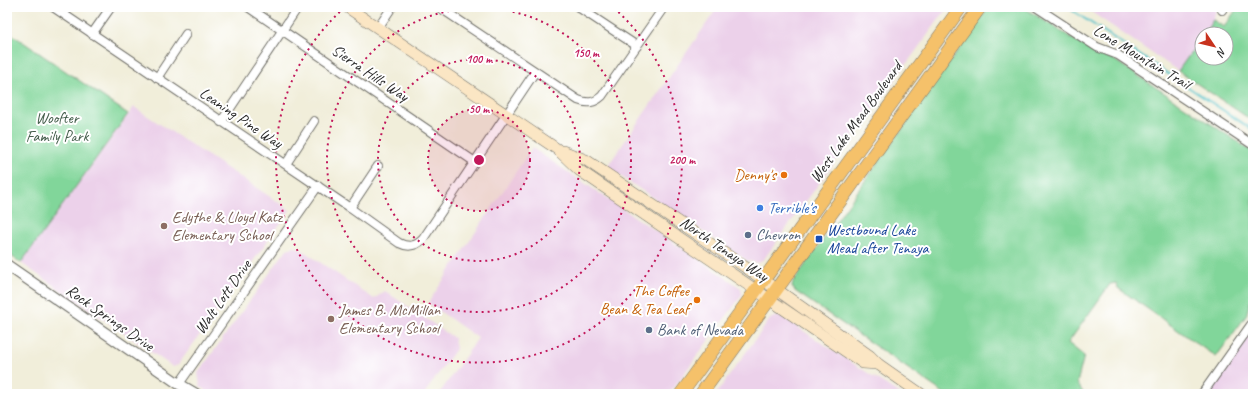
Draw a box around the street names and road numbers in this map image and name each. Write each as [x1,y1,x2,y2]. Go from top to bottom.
street label: Lone Mountain Trail [1090,20,1197,96]
street label: Sierra Hills Way [328,40,414,107]
street label: West Lake Mead Boulevard [805,55,908,186]
street label: Leaning Pine Way [196,83,288,154]
street label: North Tenaya Way [676,212,773,287]
street label: Walt Lott Drive [190,255,257,338]
street label: Rock Springs Drive [62,280,159,357]

